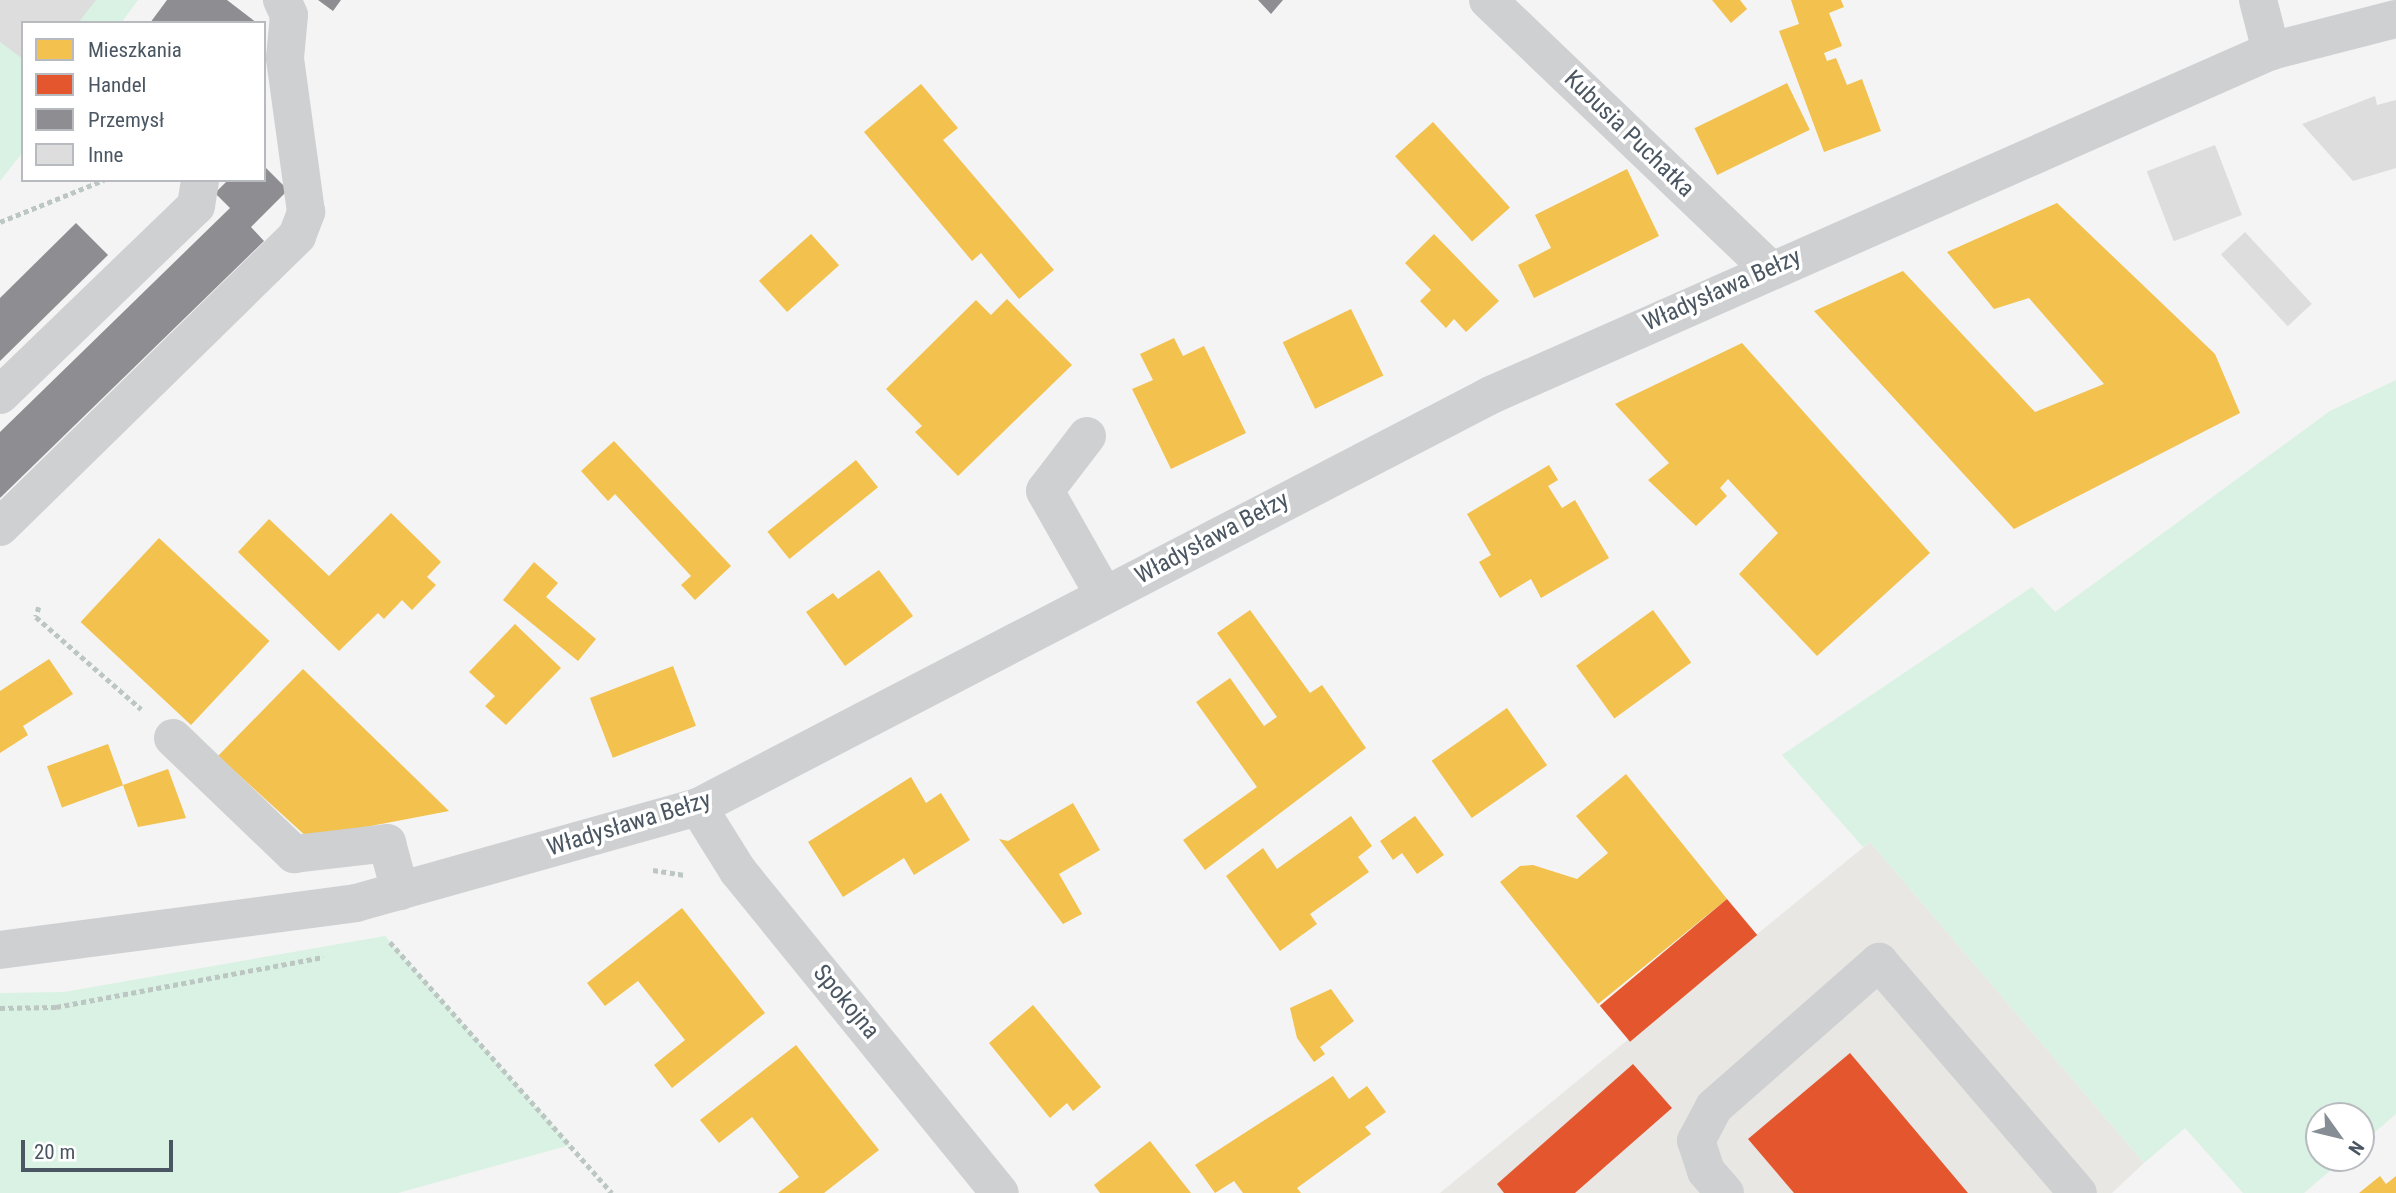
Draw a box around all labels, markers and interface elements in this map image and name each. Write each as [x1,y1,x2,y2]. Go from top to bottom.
legend [21,21,266,182]
text: Mieszkania [88,38,182,62]
street label: Kubusia Puchatka [1558,65,1700,203]
text: Handel [88,73,146,97]
text: Przemysł [88,108,164,132]
text: Inne [88,143,123,167]
street label: Władysława Bełzy [1639,242,1805,338]
street label: Władysława Bełzy [1130,485,1294,591]
street label: Władysława Bełzy [544,785,714,863]
street label: Spokojna [807,959,885,1045]
north arrow [2305,1102,2375,1172]
scale bar [24,1126,177,1170]
text: N [2343,1137,2369,1159]
text: 20 m [34,1140,75,1164]

